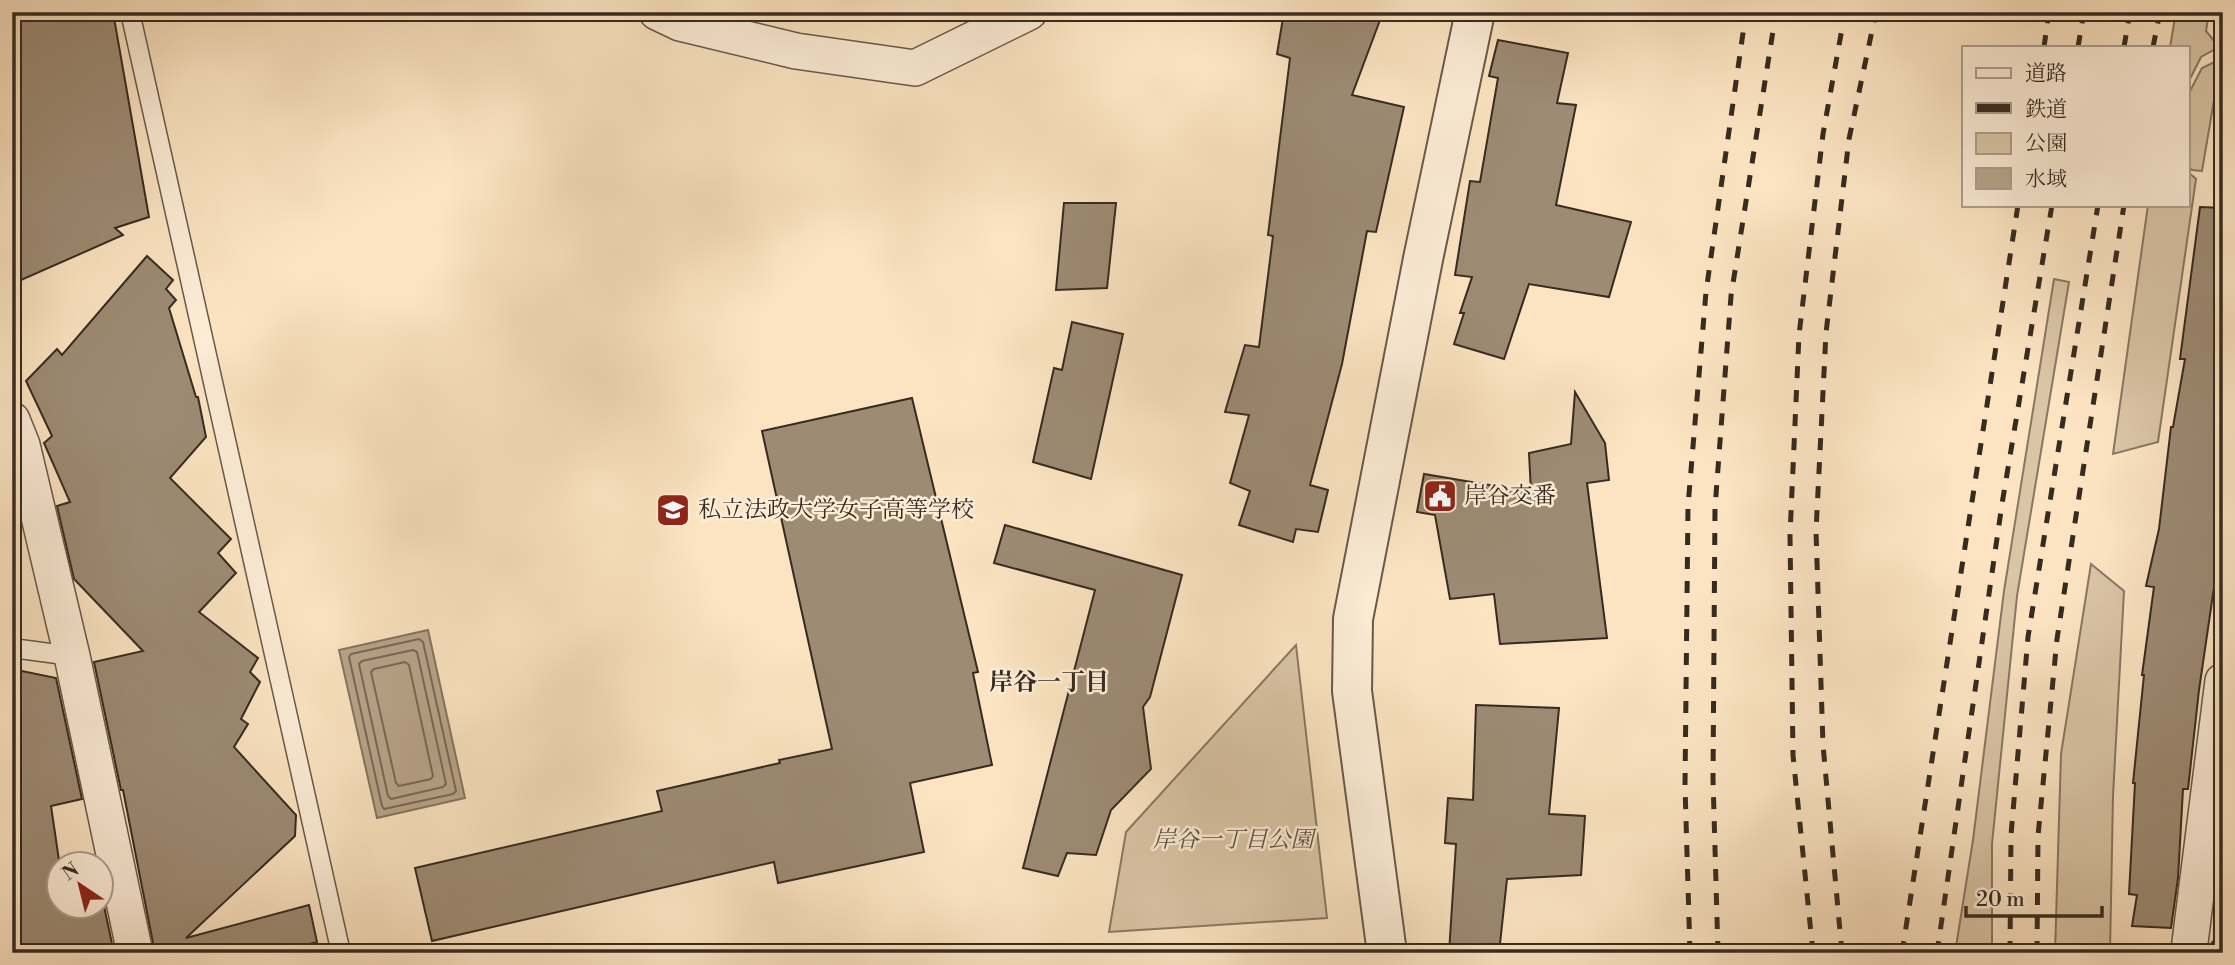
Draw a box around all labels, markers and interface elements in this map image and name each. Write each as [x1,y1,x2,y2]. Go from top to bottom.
legend [1962,46,2190,206]
text: 道路 [2025,61,2067,87]
text: 鉄道 [2025,97,2067,123]
text: 公園 [2025,131,2067,157]
text: 水域 [2025,167,2067,193]
public building icon: 岸谷交番 [1421,477,1459,515]
place label: 岸谷交番 [1464,482,1556,510]
school or university icon: 私立法政大学女子高等学校 [654,491,692,529]
place label: 私立法政大学女子高等学校 [698,496,974,524]
district label: 岸谷一丁目 [989,668,1109,698]
park label: 岸谷一丁目公園 [1153,826,1318,854]
north arrow [46,850,116,920]
text: N [58,858,84,886]
scale bar [1966,874,2102,918]
text: 20 m [1976,887,2025,913]

